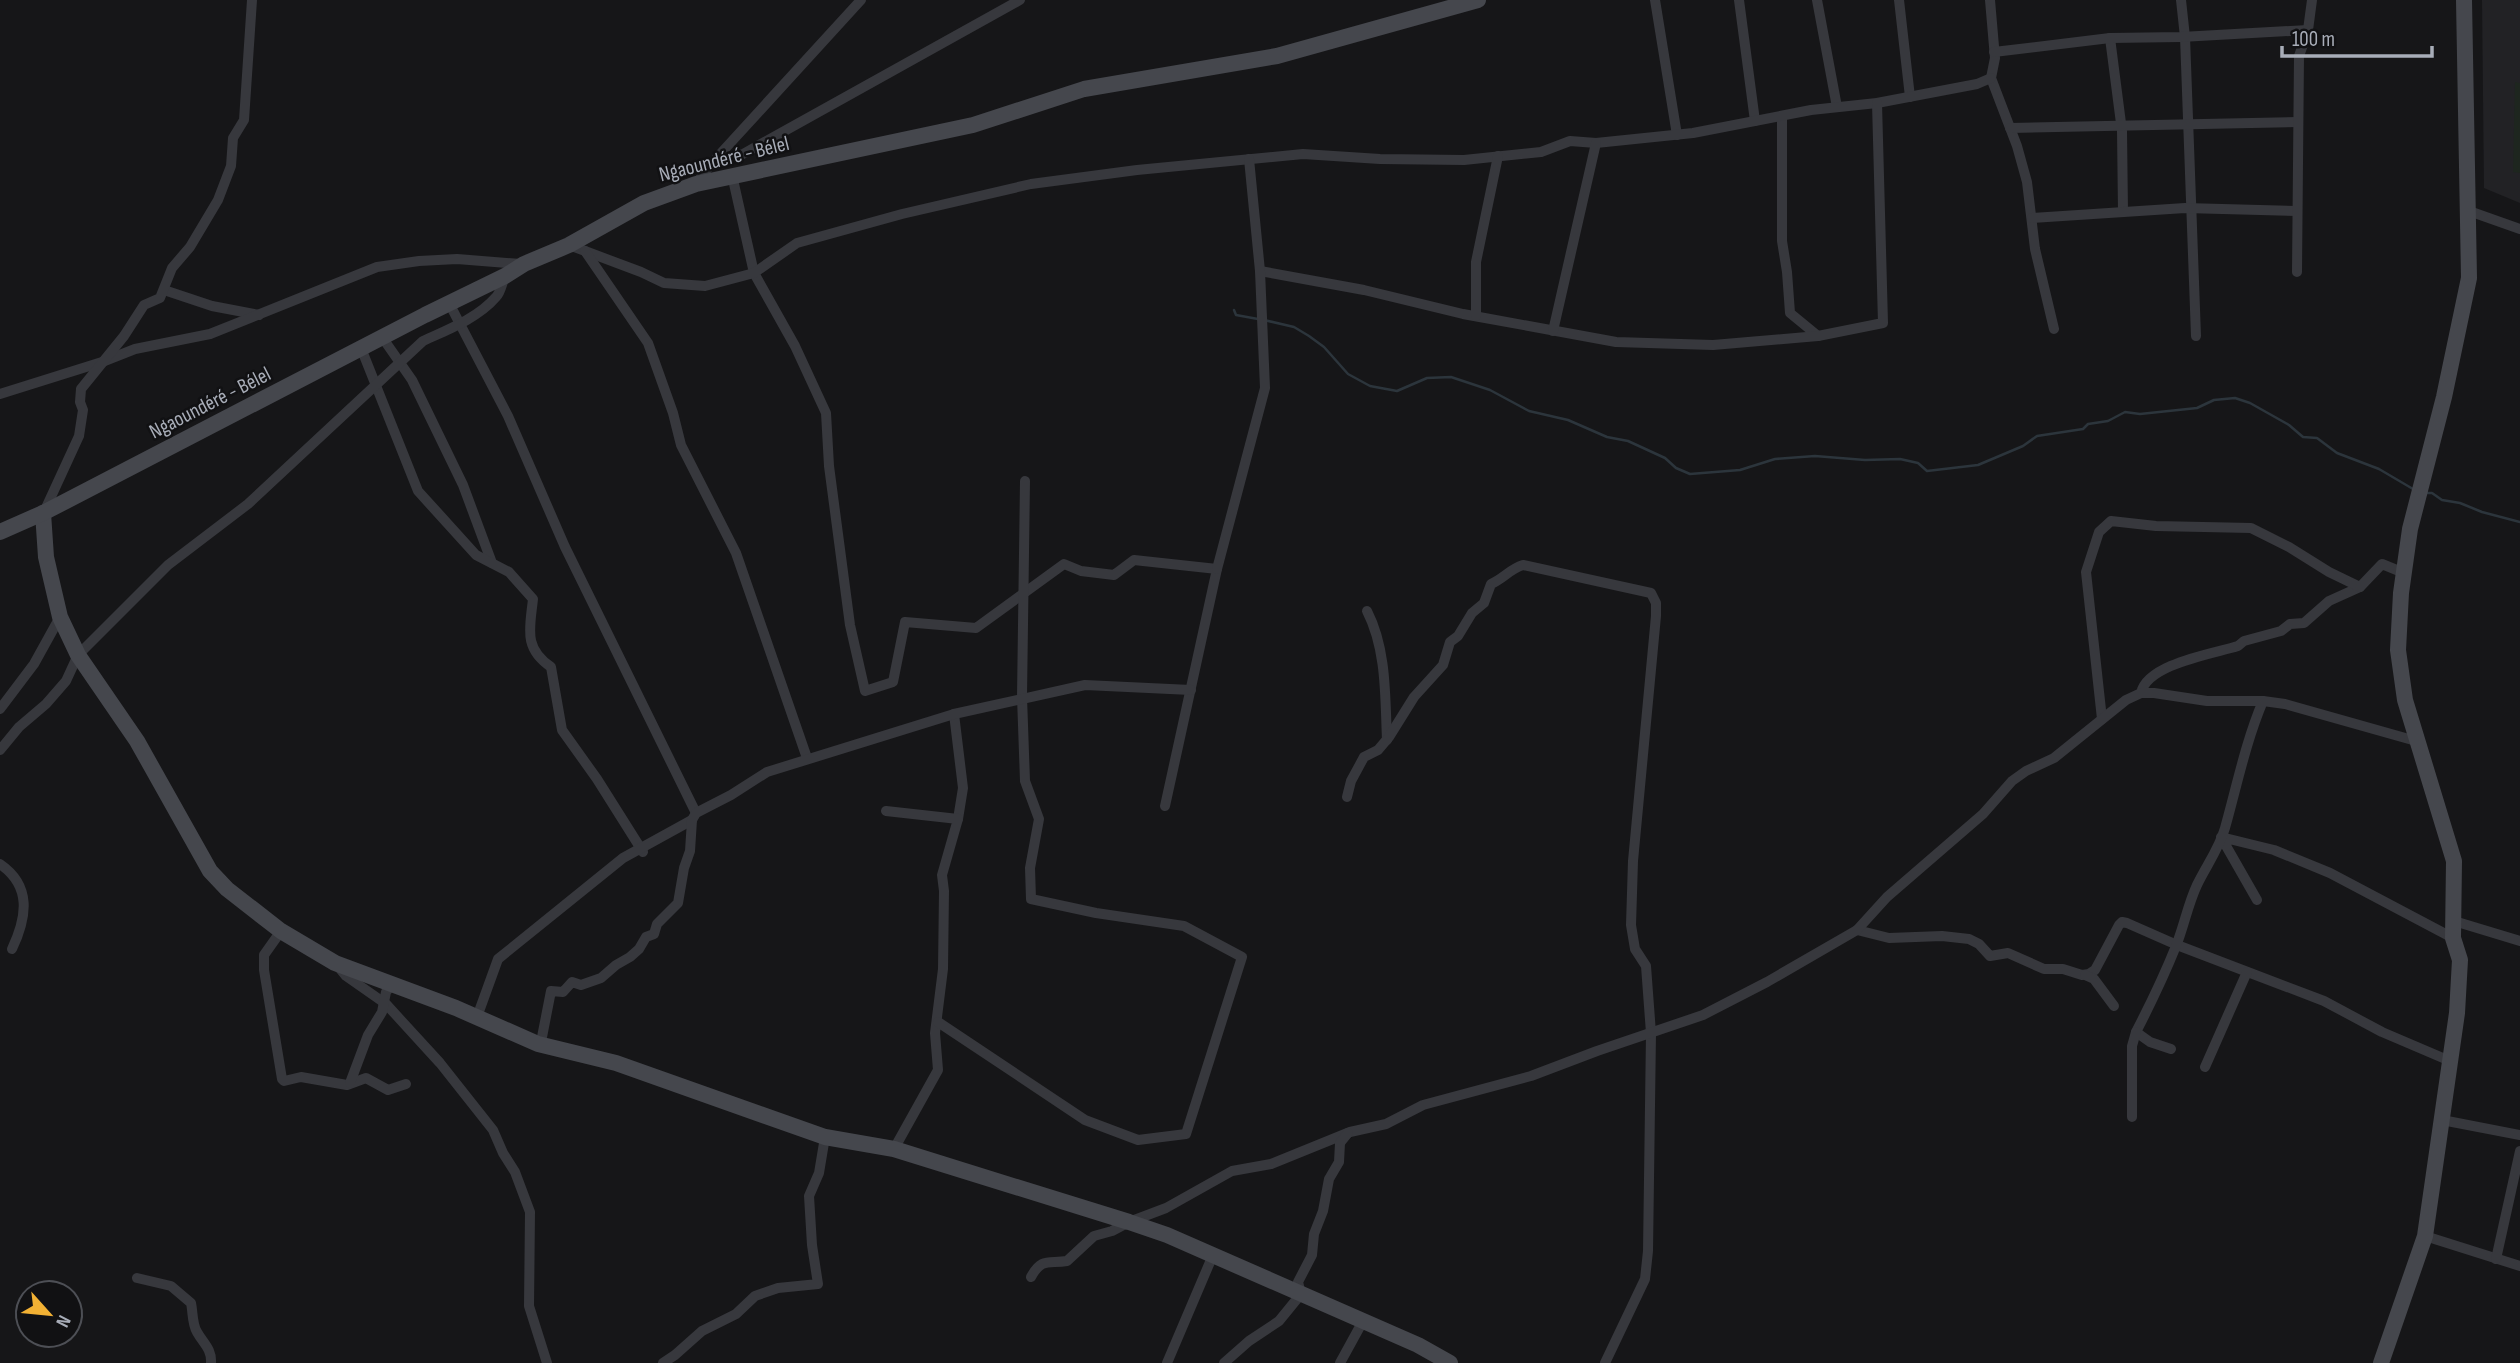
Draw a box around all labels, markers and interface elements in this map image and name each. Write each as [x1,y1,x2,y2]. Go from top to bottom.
scale bar [2282,14,2432,58]
text: 100 m [2292,27,2335,52]
street label: Ngaoundéré - Bélel [656,131,792,187]
street label: Ngaoundéré - Bélel [145,362,275,444]
north arrow [14,1279,84,1349]
text: N [50,1311,75,1331]

